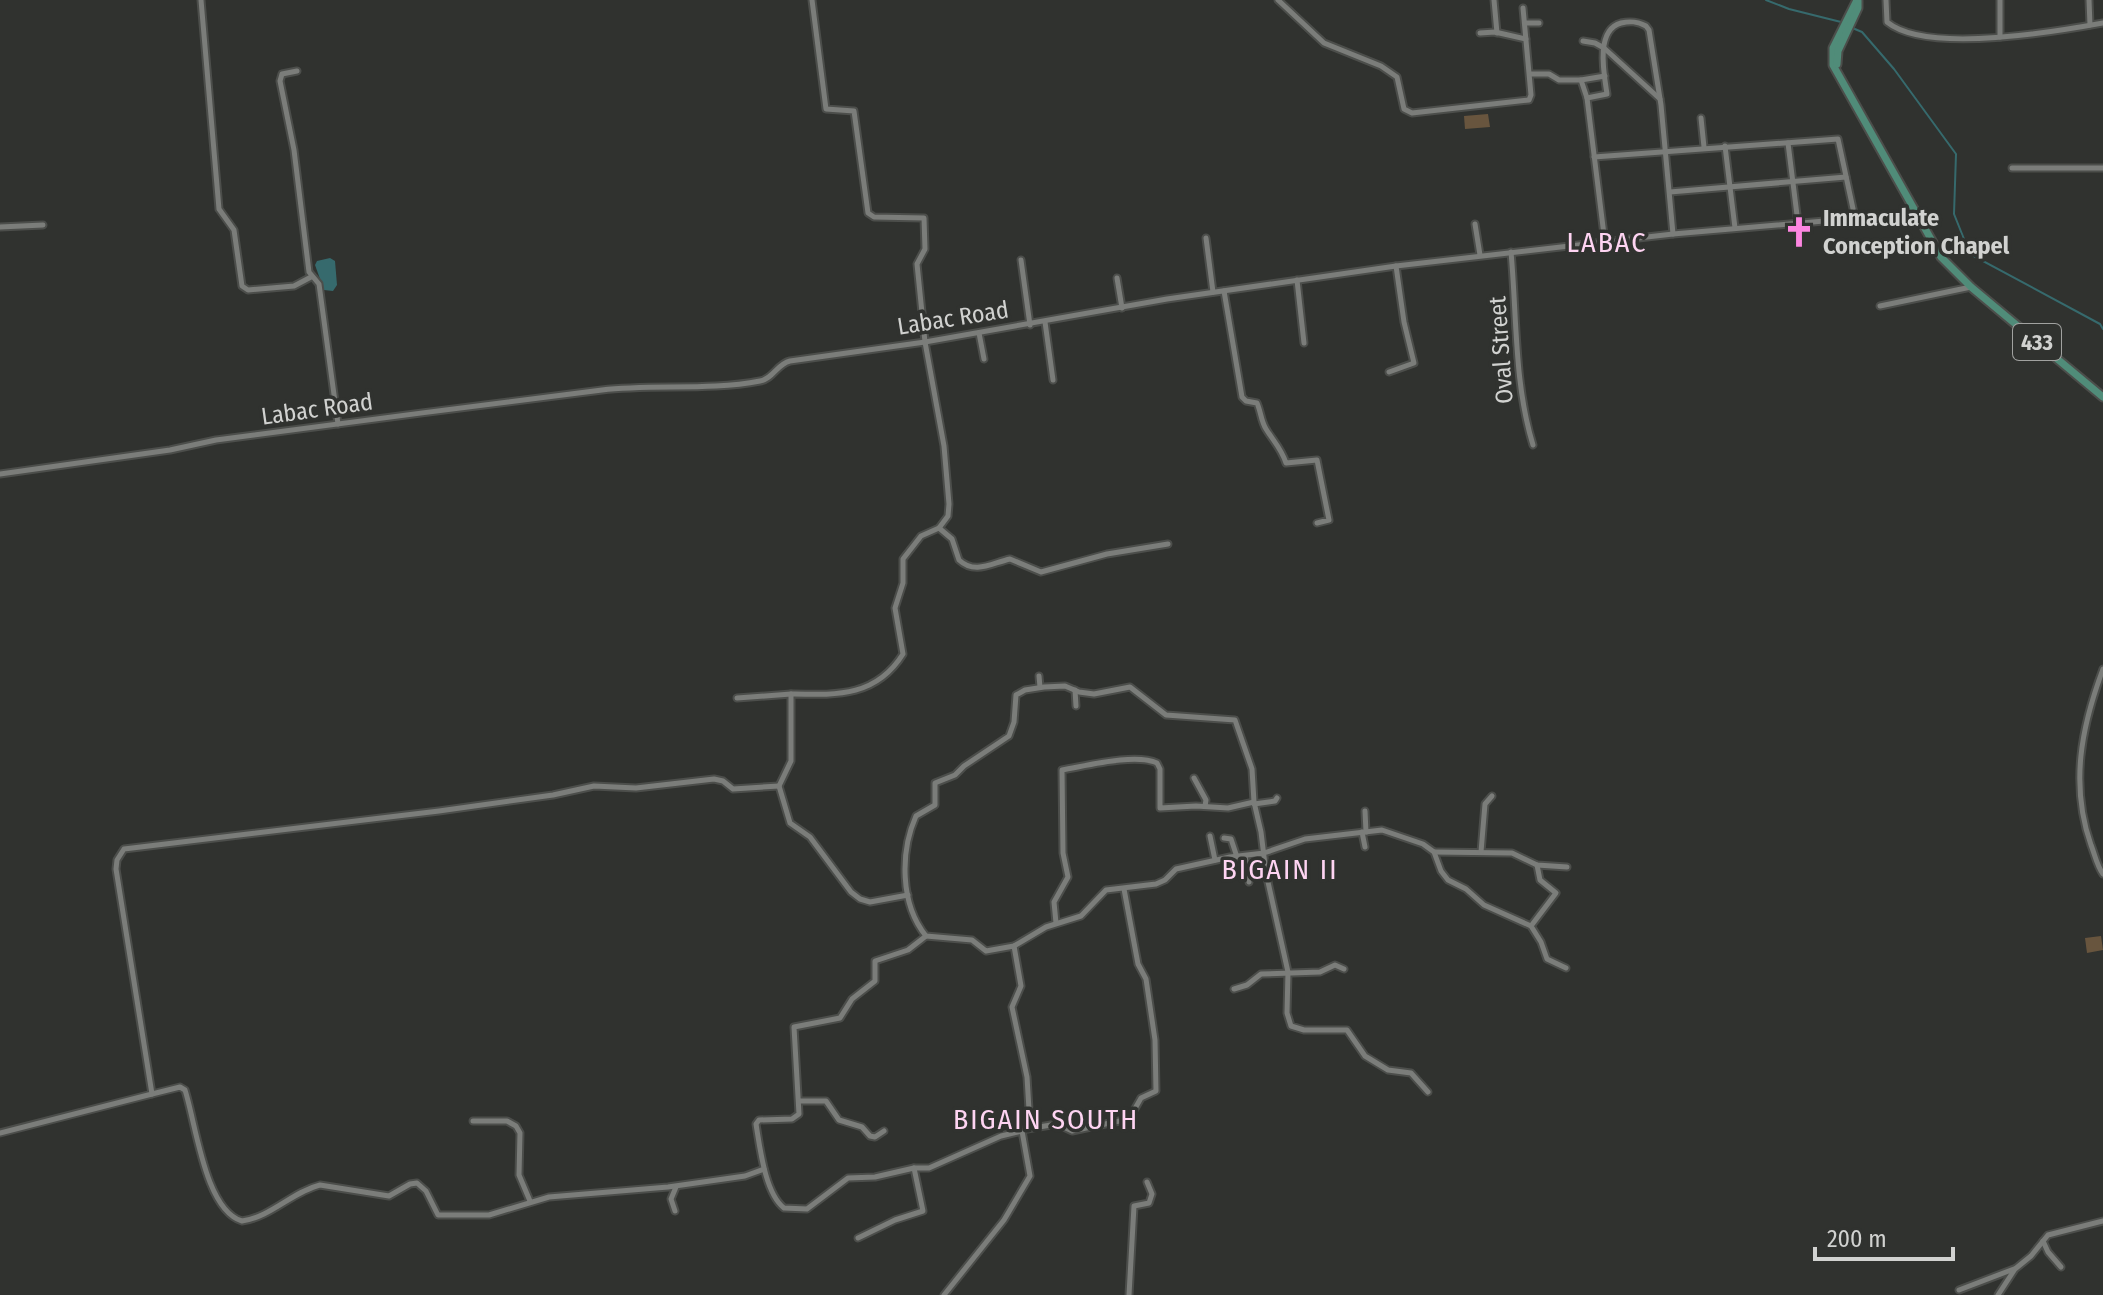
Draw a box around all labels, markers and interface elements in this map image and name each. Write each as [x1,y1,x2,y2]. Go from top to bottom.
place label: Immaculate Conception Chapel [1823,204,2010,260]
church icon: Immaculate Conception Chapel [1782,215,1816,249]
district label: LABAC [1567,226,1647,259]
street label: Labac Road [895,295,1011,341]
street label: Oval Street [1483,295,1519,405]
road number: 433 [2013,324,2061,360]
street label: Labac Road [259,387,375,431]
district label: BIGAIN II [1221,853,1339,886]
district label: BIGAIN SOUTH [953,1103,1139,1136]
scale bar [1815,1211,1953,1261]
text: 200 m [1827,1225,1887,1253]

